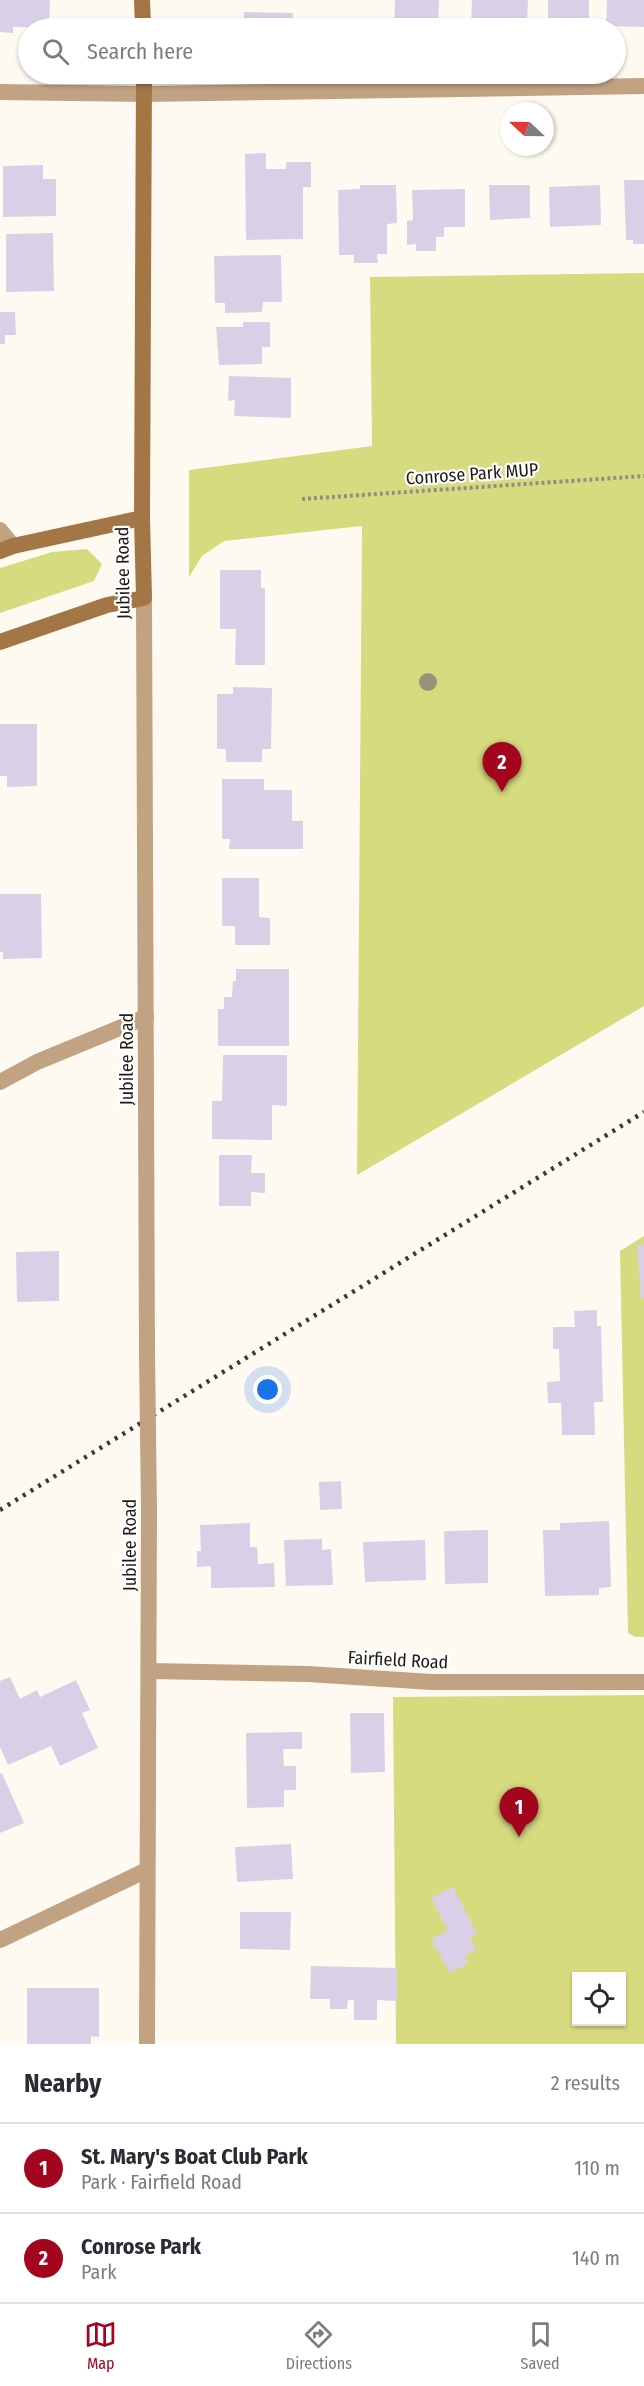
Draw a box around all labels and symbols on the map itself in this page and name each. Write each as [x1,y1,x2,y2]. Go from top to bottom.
north arrow [500,102,554,156]
street label: Conrose Park MUP [405,458,539,490]
street label: Jubilee Road [111,527,135,619]
pin: 2 [482,742,522,792]
street label: Jubilee Road [116,1013,138,1105]
your location [253,1375,282,1404]
street label: Jubilee Road [119,1499,141,1591]
street label: Fairfield Road [347,1646,449,1674]
pin: 1 [500,1788,538,1837]

